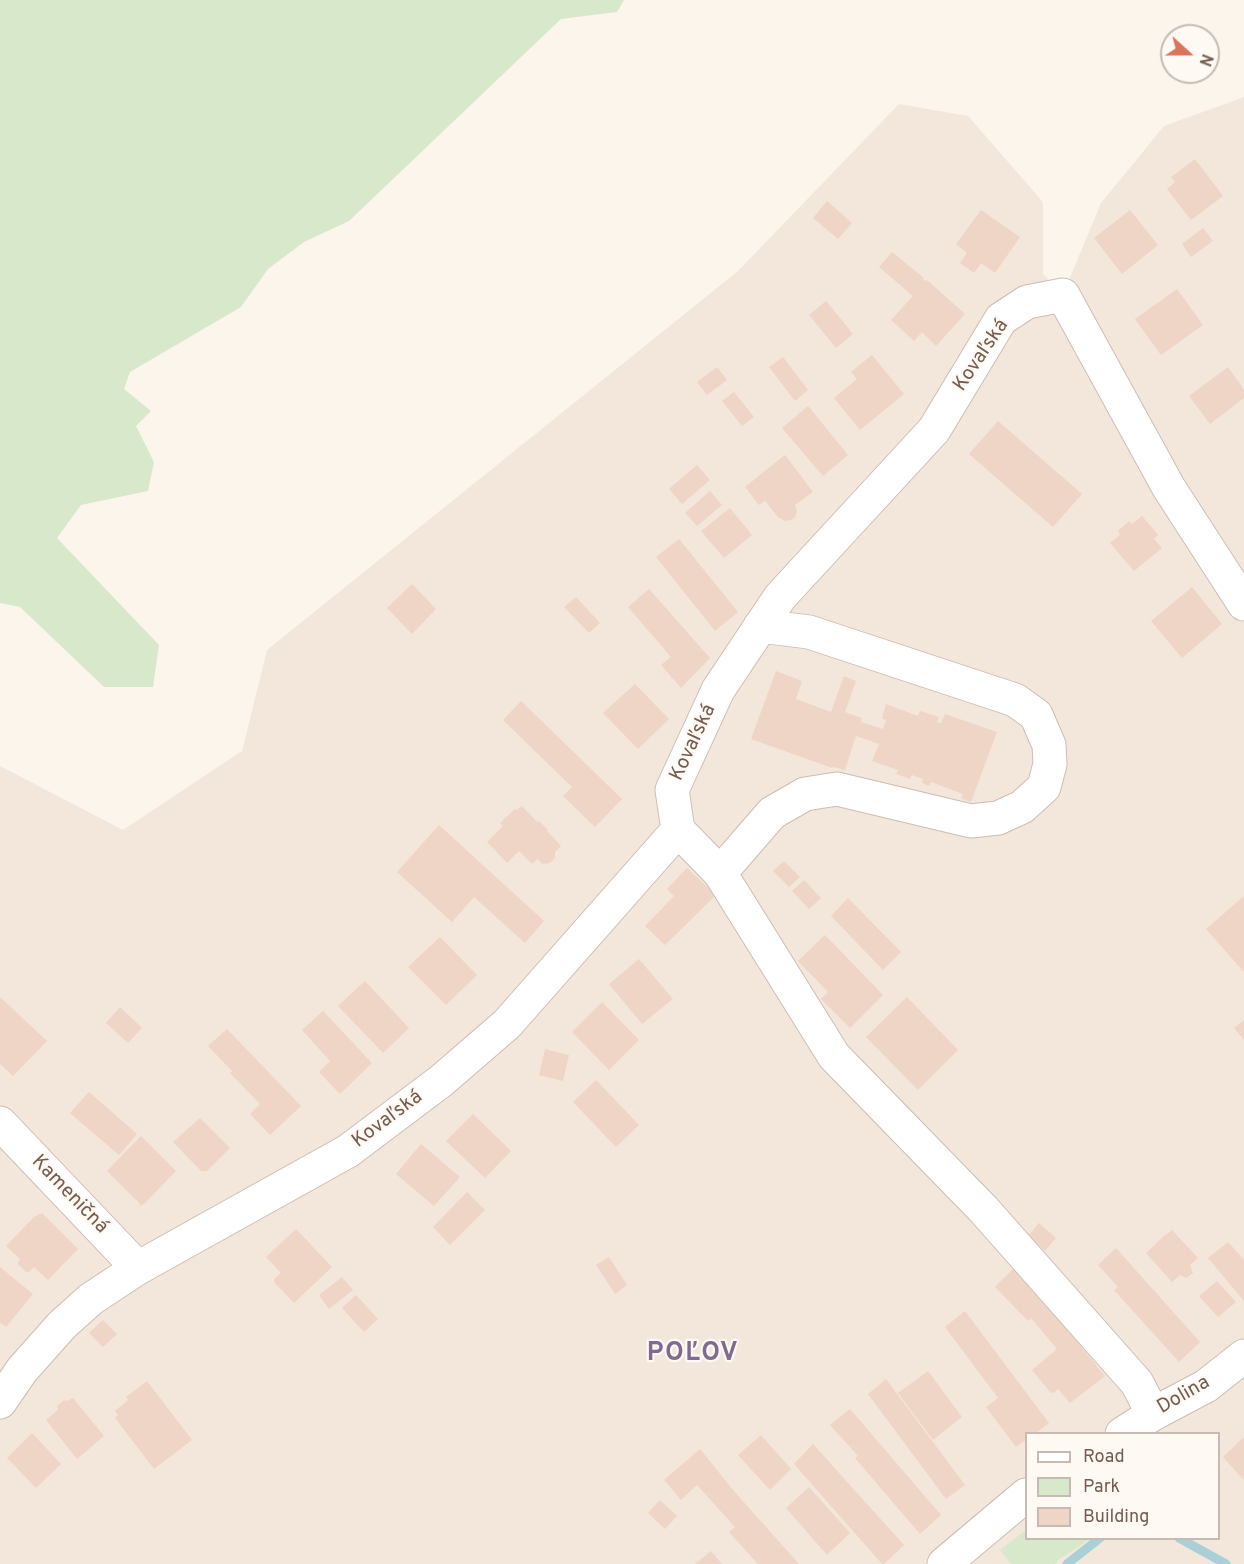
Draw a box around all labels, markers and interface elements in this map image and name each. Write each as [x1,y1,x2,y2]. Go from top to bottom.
north arrow [1160,24,1220,84]
text: N [1194,51,1216,69]
street label: Kovaľská [949,315,1015,397]
street label: Kovaľská [666,701,722,785]
street label: Kovaľská [348,1086,428,1154]
street label: Kameničná [26,1151,112,1239]
district label: POĽOV [647,1339,739,1371]
street label: Dolina [1153,1371,1215,1421]
legend [1025,1432,1220,1540]
text: Road [1083,1446,1125,1469]
text: Park [1083,1476,1120,1499]
text: Building [1083,1506,1149,1529]

